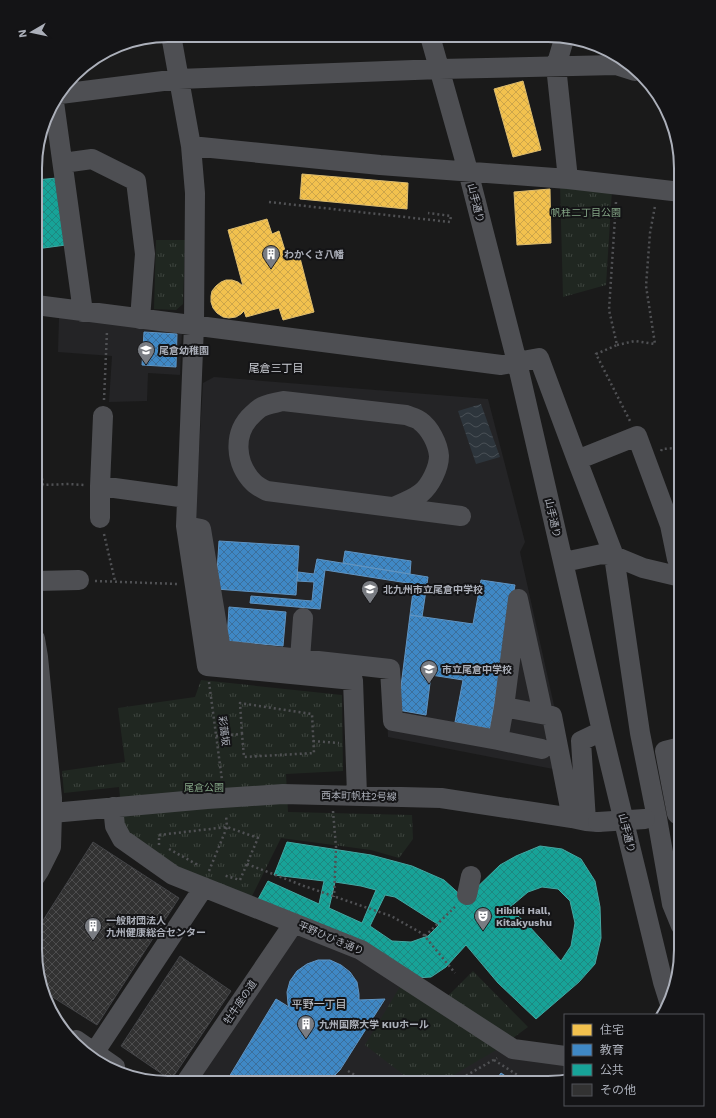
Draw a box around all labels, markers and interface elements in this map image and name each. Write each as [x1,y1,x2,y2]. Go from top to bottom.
north arrow [12,12,52,52]
text: N [16,28,30,39]
street label: 山手通り [466,182,486,224]
park label: 帆柱二丁目公園 [551,207,621,218]
building icon: わかくさ八幡 [261,244,281,269]
place label: わかくさ八幡 [284,249,344,260]
school or university icon: 尾倉幼稚園 [136,340,156,365]
place label: 尾倉幼稚園 [159,345,209,356]
district label: 尾倉三丁目 [249,362,304,375]
street label: 山手通り [543,497,563,539]
school or university icon: 北九州市立尾倉中学校 [360,579,380,604]
place label: 北九州市立尾倉中学校 [383,584,483,595]
school or university icon: 市立尾倉中学校 [419,659,439,684]
place label: 市立尾倉中学校 [442,664,512,675]
street label: 彩藹坂 [217,715,231,747]
park label: 尾倉公園 [184,782,224,793]
street label: 西本町帆柱2号線 [321,790,397,802]
street label: 山手通り [617,812,637,854]
place label: Hibiki Hall, Kitakyushu [496,905,552,928]
theatre icon: Hibiki Hall, Kitakyushu [473,906,493,931]
place label: 一般財団法人 九州健康総合センター [106,915,206,938]
building icon: 一般財団法人 九州健康総合センター [83,916,103,941]
street label: 平野ひびき通り [297,919,365,957]
street label: 牡牛座の道 [221,978,259,1026]
district label: 平野一丁目 [292,998,347,1011]
building icon: 九州国際大学 KIUホール [296,1014,316,1039]
legend [564,1014,704,1106]
place label: 九州国際大学 KIUホール [319,1019,429,1030]
text: 住宅 [600,1023,624,1037]
text: 教育 [600,1043,624,1057]
text: 公共 [600,1063,624,1077]
text: その他 [600,1083,636,1097]

